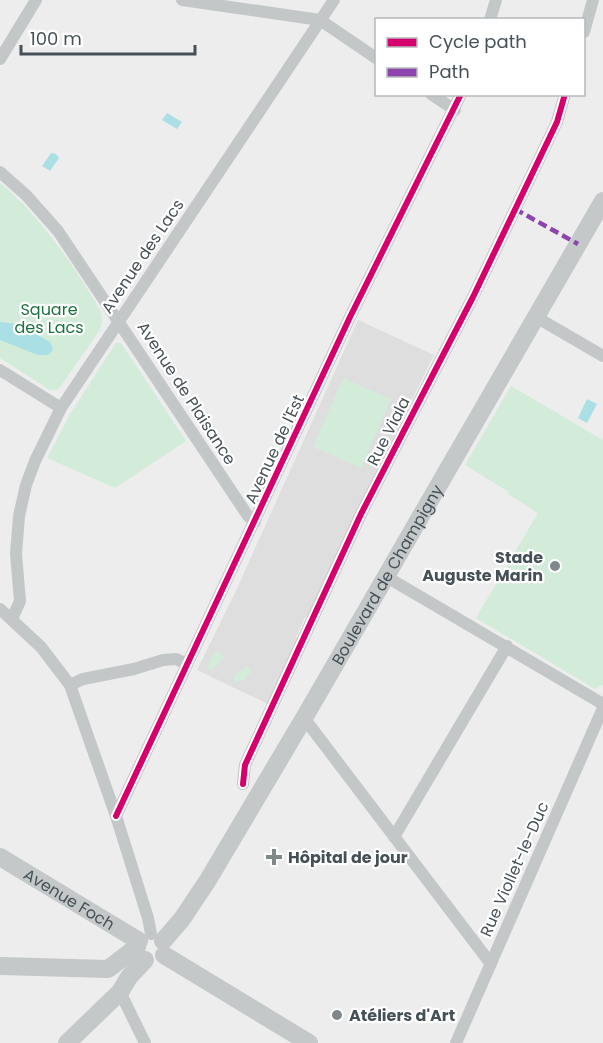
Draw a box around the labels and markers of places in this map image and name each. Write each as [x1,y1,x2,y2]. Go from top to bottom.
place label: Stade Auguste Marin [422,546,543,587]
marker: Stade Auguste Marin [548,559,562,573]
place label: Hôpital de jour [288,846,408,869]
marker: Hôpital de jour [265,848,283,866]
place label: Atéliers d'Art [349,1004,455,1027]
marker: Atéliers d'Art [330,1008,344,1022]

